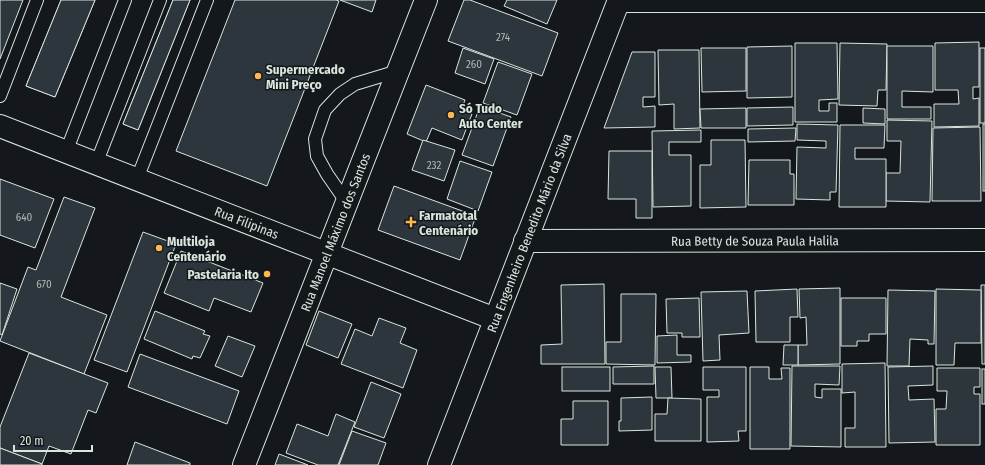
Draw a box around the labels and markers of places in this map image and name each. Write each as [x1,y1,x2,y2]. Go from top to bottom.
place label: Supermercado Mini Preço [266,62,345,93]
marker: Supermercado Mini Preço [253,71,263,81]
place label: Só Tudo Auto Center [458,101,523,131]
marker: Só Tudo Auto Center [446,110,456,120]
place label: Farmatotal Centenário [419,208,478,238]
marker: Farmatotal Centenário [406,217,416,227]
place label: Multiloja Centenário [167,234,226,264]
marker: Multiloja Centenário [154,243,164,253]
place label: Pastelaria Ito [187,267,259,282]
marker: Pastelaria Ito [262,269,272,279]

